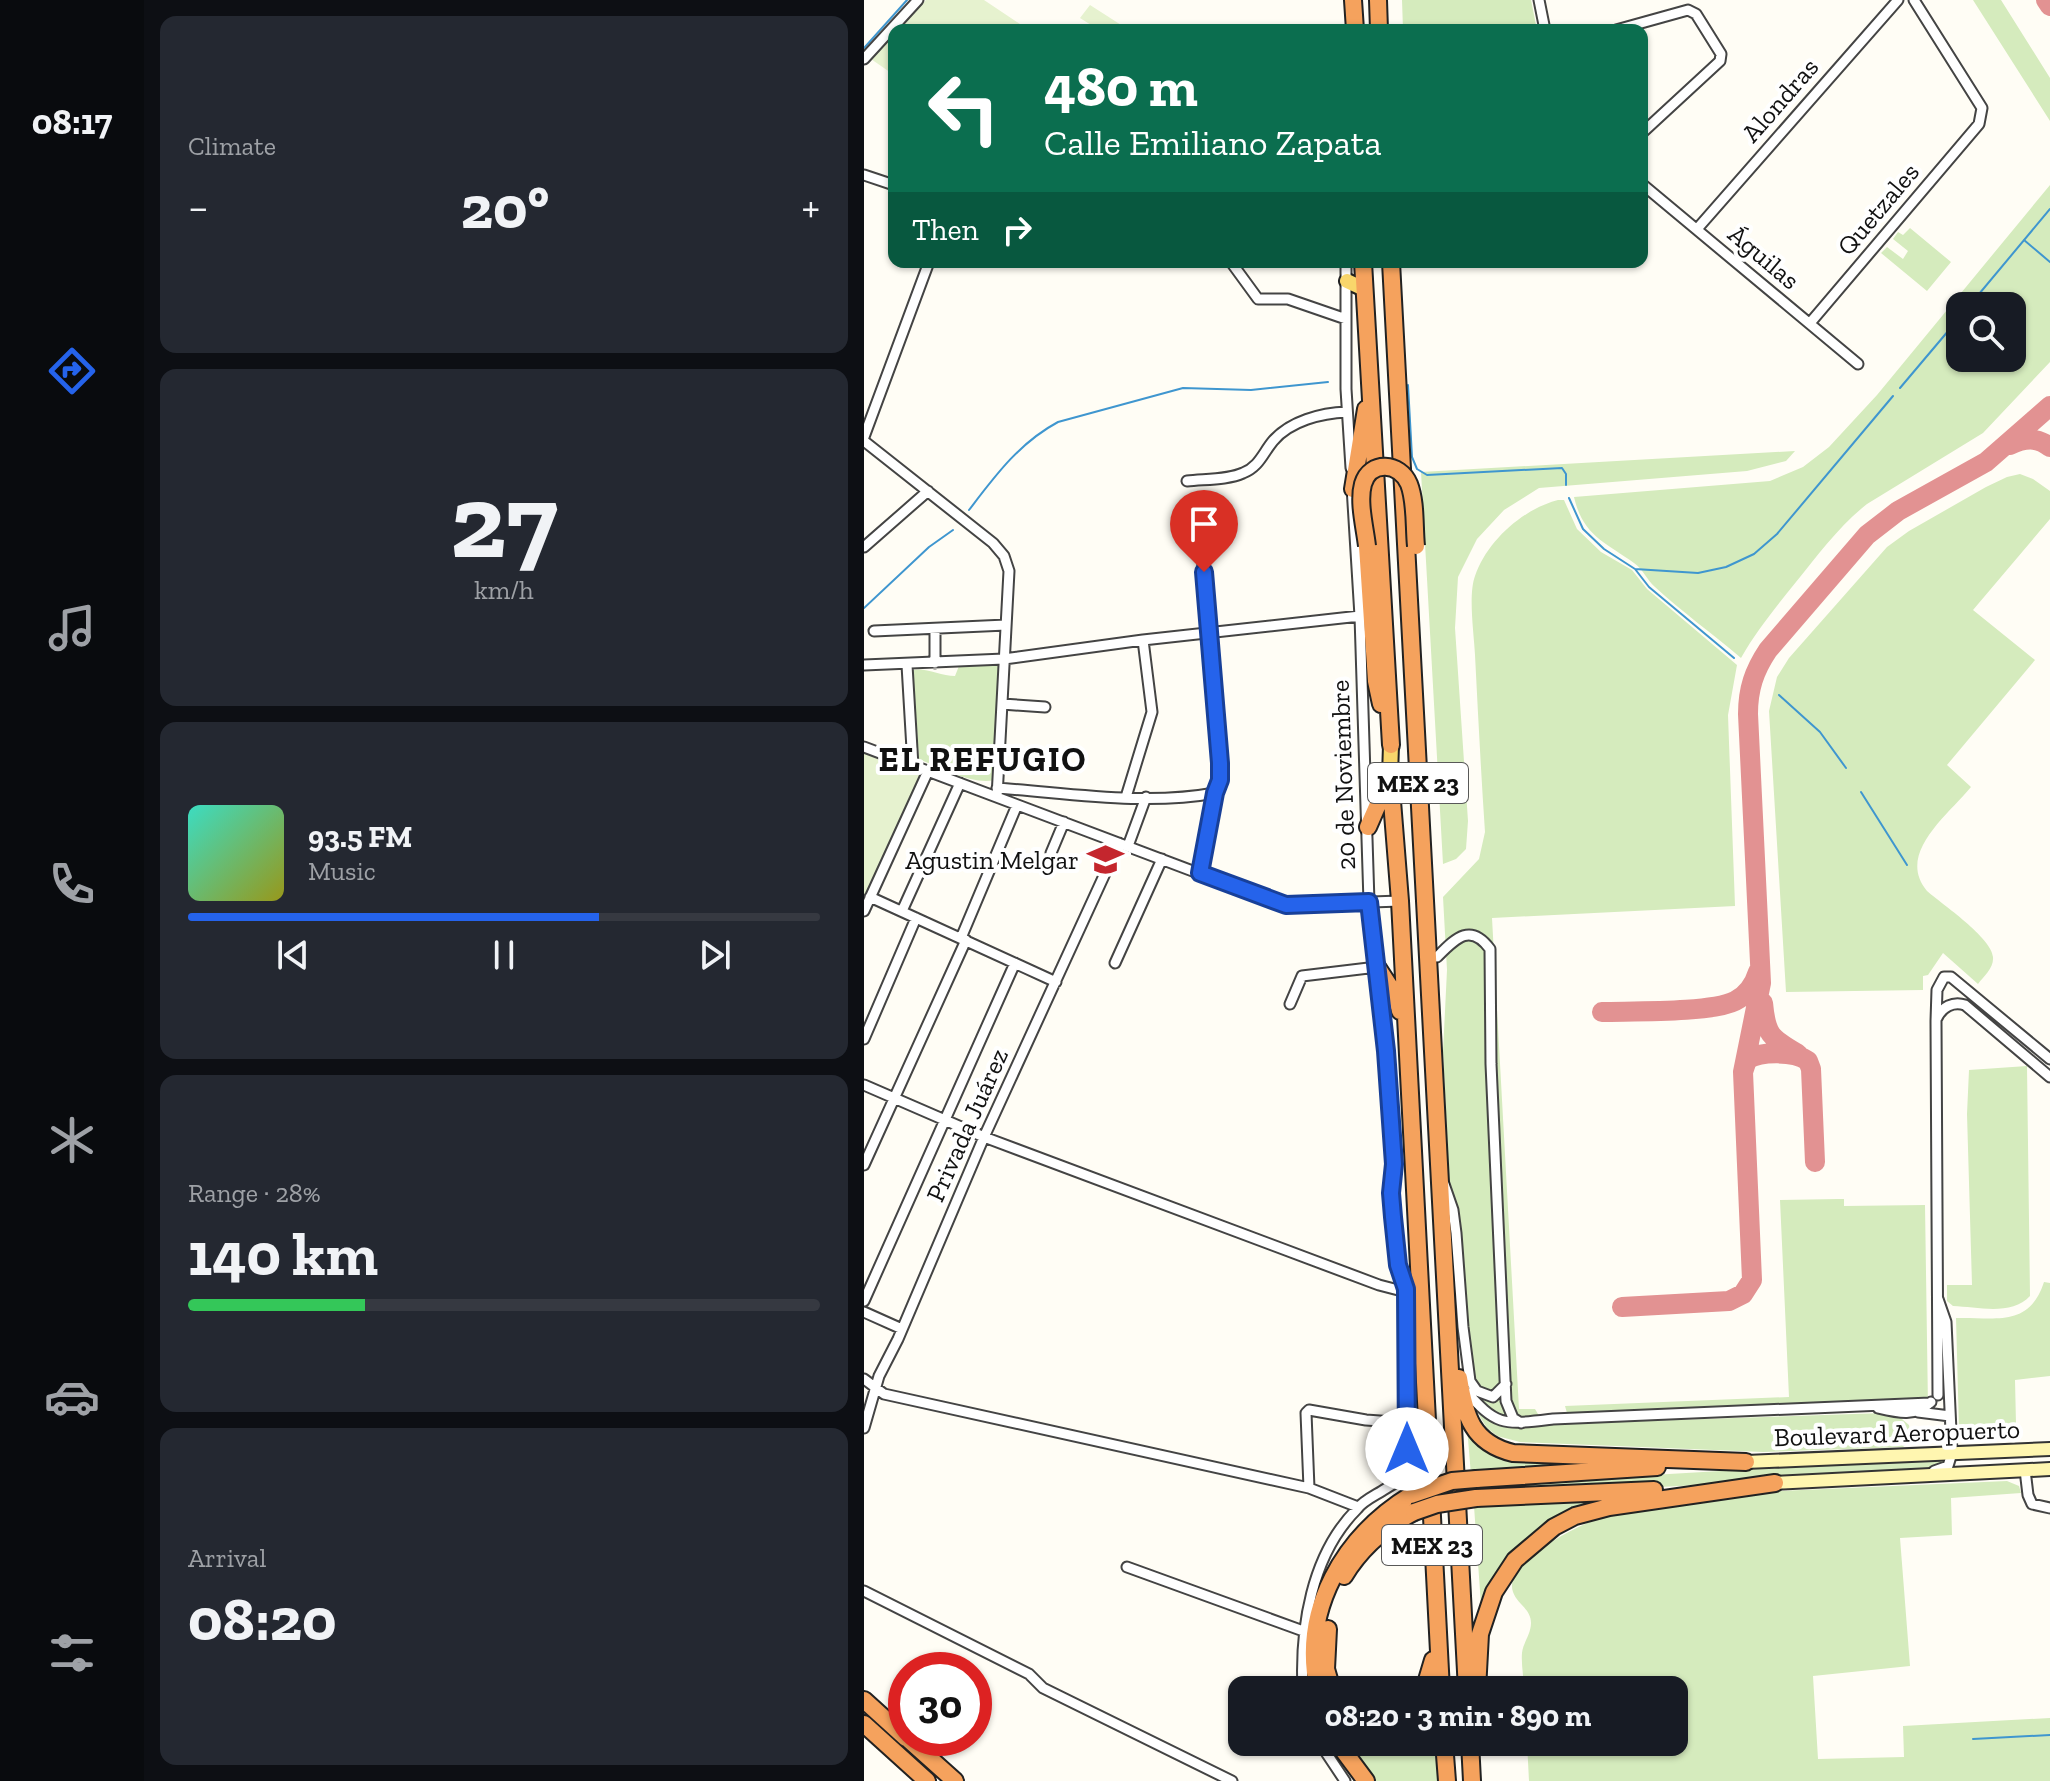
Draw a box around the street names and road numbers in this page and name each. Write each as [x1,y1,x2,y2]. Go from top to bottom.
street label: Alondras [1735,51,1825,149]
street label: Quetzales [1830,156,1926,262]
street label: Águilas [1722,218,1806,296]
street label: 20 de Noviembre [1324,679,1362,871]
road number: MEX 23 [1368,763,1468,803]
street label: Privada Juárez [919,1043,1015,1207]
street label: Boulevard Aeropuerto [1773,1413,2021,1453]
road number: MEX 23 [1382,1525,1482,1565]

